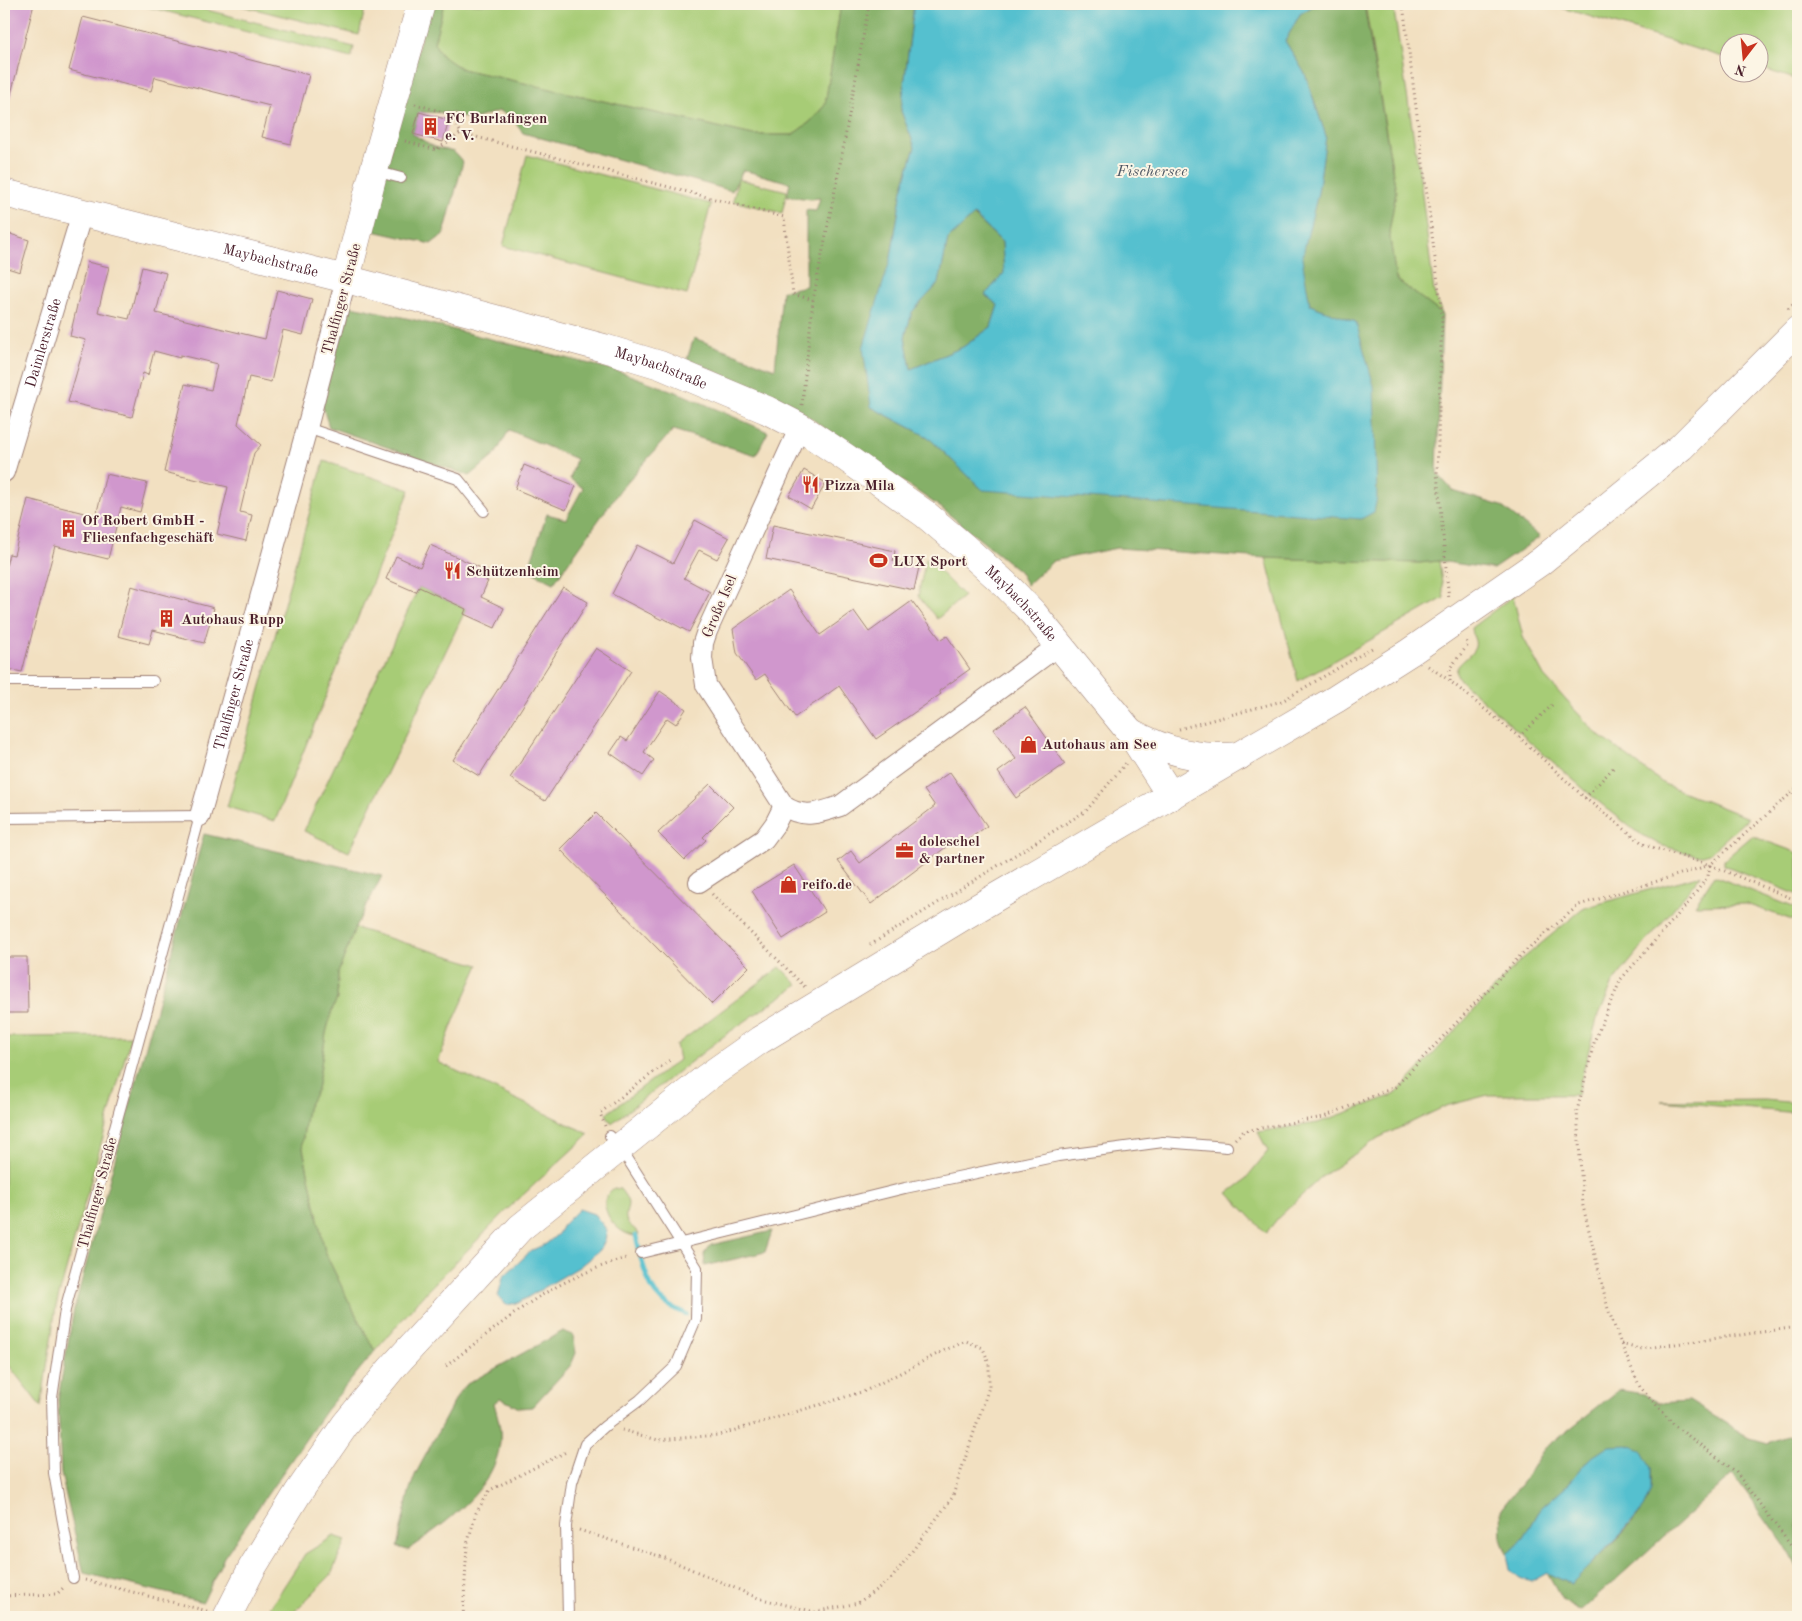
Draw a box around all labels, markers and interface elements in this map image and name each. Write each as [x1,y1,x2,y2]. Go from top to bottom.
north arrow [1720,32,1770,82]
text: N [1733,61,1748,78]
place label: FC Burlafingen e. V. [445,112,547,144]
building icon: FC Burlafingen e. V. [421,117,441,137]
water label: Fischersee [1115,164,1188,180]
street label: Maybachstraße [221,242,320,281]
street label: Thalfinger Straße [320,242,365,357]
street label: Daimlerstraße [24,297,65,390]
street label: Maybachstraße [612,346,709,393]
restaurant icon: Pizza Mila [800,475,820,495]
place label: Pizza Mila [824,479,895,494]
place label: Of Robert GmbH - Fliesenfachgeschäft [82,514,214,546]
building icon: Of Robert GmbH - Fliesenfachgeschäft [58,519,78,539]
sports icon: LUX Sport [869,551,889,571]
place label: LUX Sport [893,555,967,570]
restaurant icon: Schützenheim [442,561,462,581]
street label: Maybachstraße [981,564,1059,645]
place label: Schützenheim [466,565,559,580]
street label: Große Isel [700,573,740,640]
building icon: Autohaus Rupp [157,609,177,629]
place label: Autohaus Rupp [181,613,284,628]
street label: Thalfinger Straße [212,638,257,752]
shop icon: Autohaus am See [1018,734,1038,754]
place label: Autohaus am See [1042,738,1157,753]
place label: doleschel & partner [919,835,985,867]
office icon: doleschel & partner [895,840,915,860]
shop icon: reifo.de [778,874,798,894]
place label: reifo.de [802,878,852,893]
street label: Thalfinger Straße [76,1136,121,1251]

